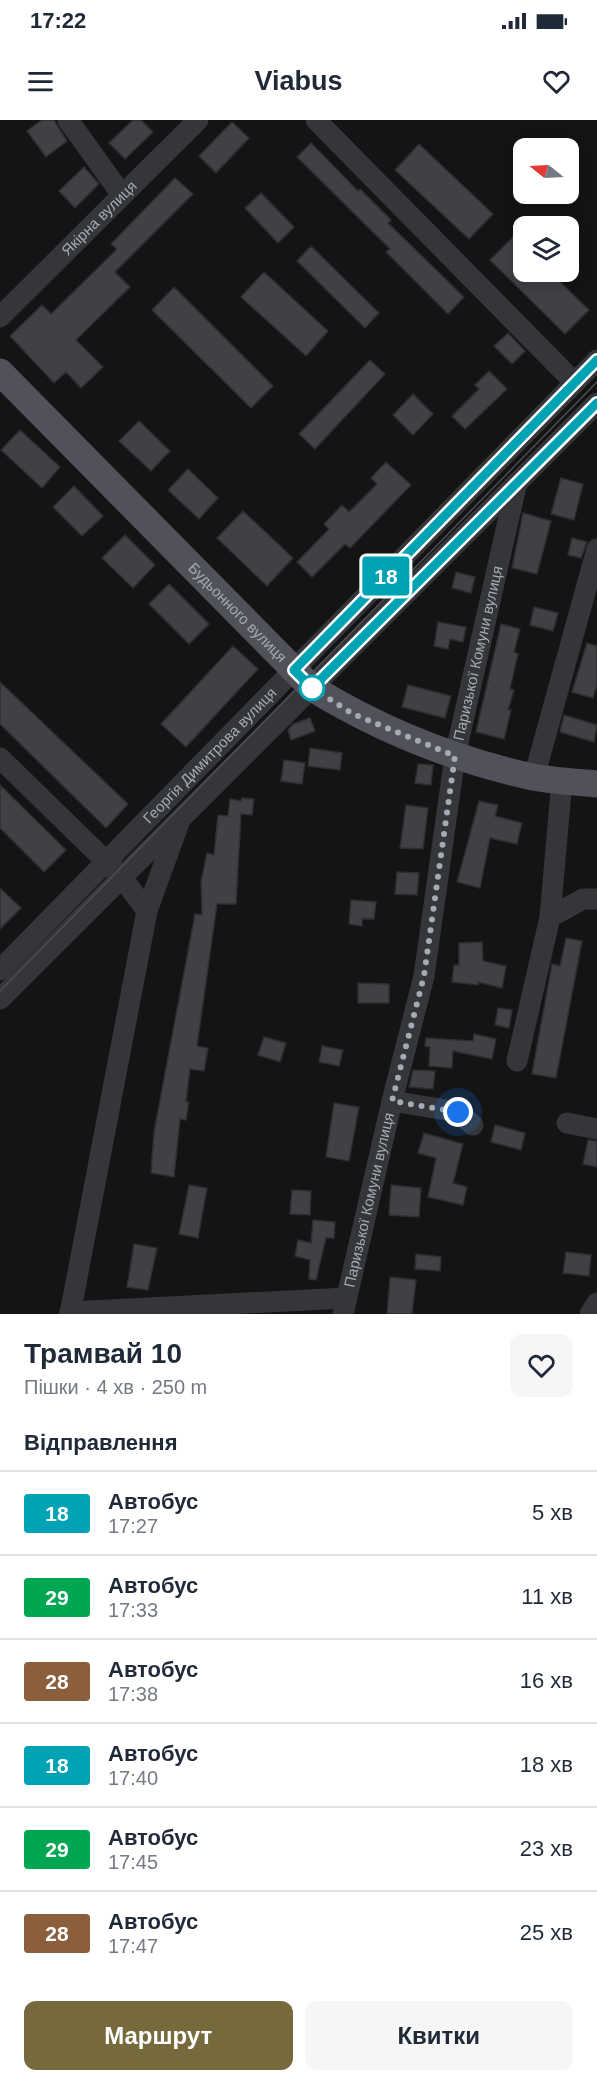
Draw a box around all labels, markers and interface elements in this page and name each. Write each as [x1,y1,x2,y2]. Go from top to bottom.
text: 17:22 [30,8,86,33]
icon: menu [24,65,57,98]
icon: heart [540,65,573,98]
text: Viabus [254,66,343,96]
north arrow [513,138,579,204]
map controls [513,138,579,282]
street label: Якірна вулиця [58,177,140,259]
button: layers [513,216,579,282]
line badge: 18 [359,556,413,596]
street label: Будьонного вулиця [185,559,291,665]
street label: Паризької Комуни вулиця [450,564,506,742]
text: 18 [374,565,398,588]
unlabelled marker [299,675,325,701]
street label: Георгія Димитрова вулиця [139,684,280,827]
your location [443,1097,473,1127]
street label: Паризької Комуни вулиця [340,1111,397,1289]
button: heart [510,1334,573,1397]
text: Трамвай 10 [24,1338,182,1369]
text: Пішки · 4 хв · 250 m [24,1376,207,1398]
text: Відправлення [24,1430,178,1455]
text: Автобус [108,1489,198,1514]
text: 5 хв [532,1500,573,1525]
text: 18 [45,1502,69,1525]
text: 17:27 [108,1515,158,1537]
text: Автобус [108,1573,198,1598]
text: 11 хв [521,1584,573,1609]
text: 29 [45,1586,69,1609]
text: 17:33 [108,1599,158,1621]
text: Автобус [108,1657,198,1682]
text: 16 хв [520,1668,573,1693]
text: 28 [45,1670,69,1693]
text: 17:38 [108,1683,158,1705]
text: Автобус [108,1741,198,1766]
text: 18 хв [520,1752,573,1777]
text: 18 [45,1754,69,1777]
text: 17:40 [108,1767,158,1789]
text: Автобус [108,1825,198,1850]
text: 23 хв [520,1836,573,1861]
text: 29 [45,1838,69,1861]
text: 17:45 [108,1851,158,1873]
text: Автобус [108,1909,198,1934]
text: 25 хв [520,1920,573,1945]
text: 28 [45,1922,69,1945]
text: 17:47 [108,1935,158,1957]
button: Маршрут [24,2001,293,2070]
button: Квитки [305,2001,573,2070]

